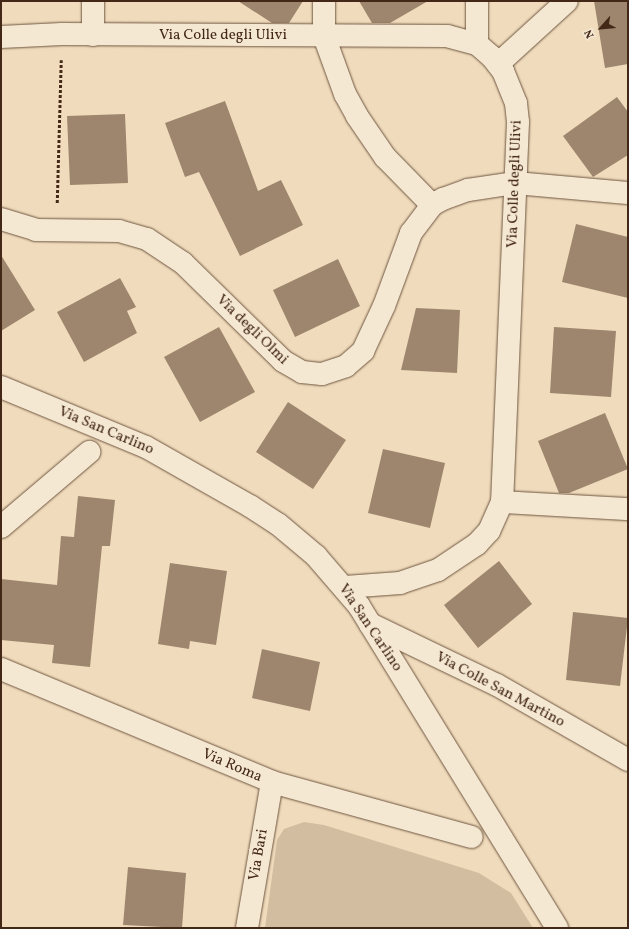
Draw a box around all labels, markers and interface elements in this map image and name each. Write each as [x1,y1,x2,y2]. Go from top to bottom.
north arrow [581,8,621,48]
street label: Via Colle degli Ulivi [159,27,287,45]
text: N [581,27,598,41]
street label: Via Colle degli Ulivi [504,120,526,248]
street label: Via degli Olmi [212,291,292,369]
street label: Via San Carlino [56,403,156,459]
street label: Via San Carlino [334,581,406,675]
street label: Via Colle San Martino [432,648,568,732]
street label: Via Roma [199,745,265,787]
street label: Via Bari [246,828,272,882]

